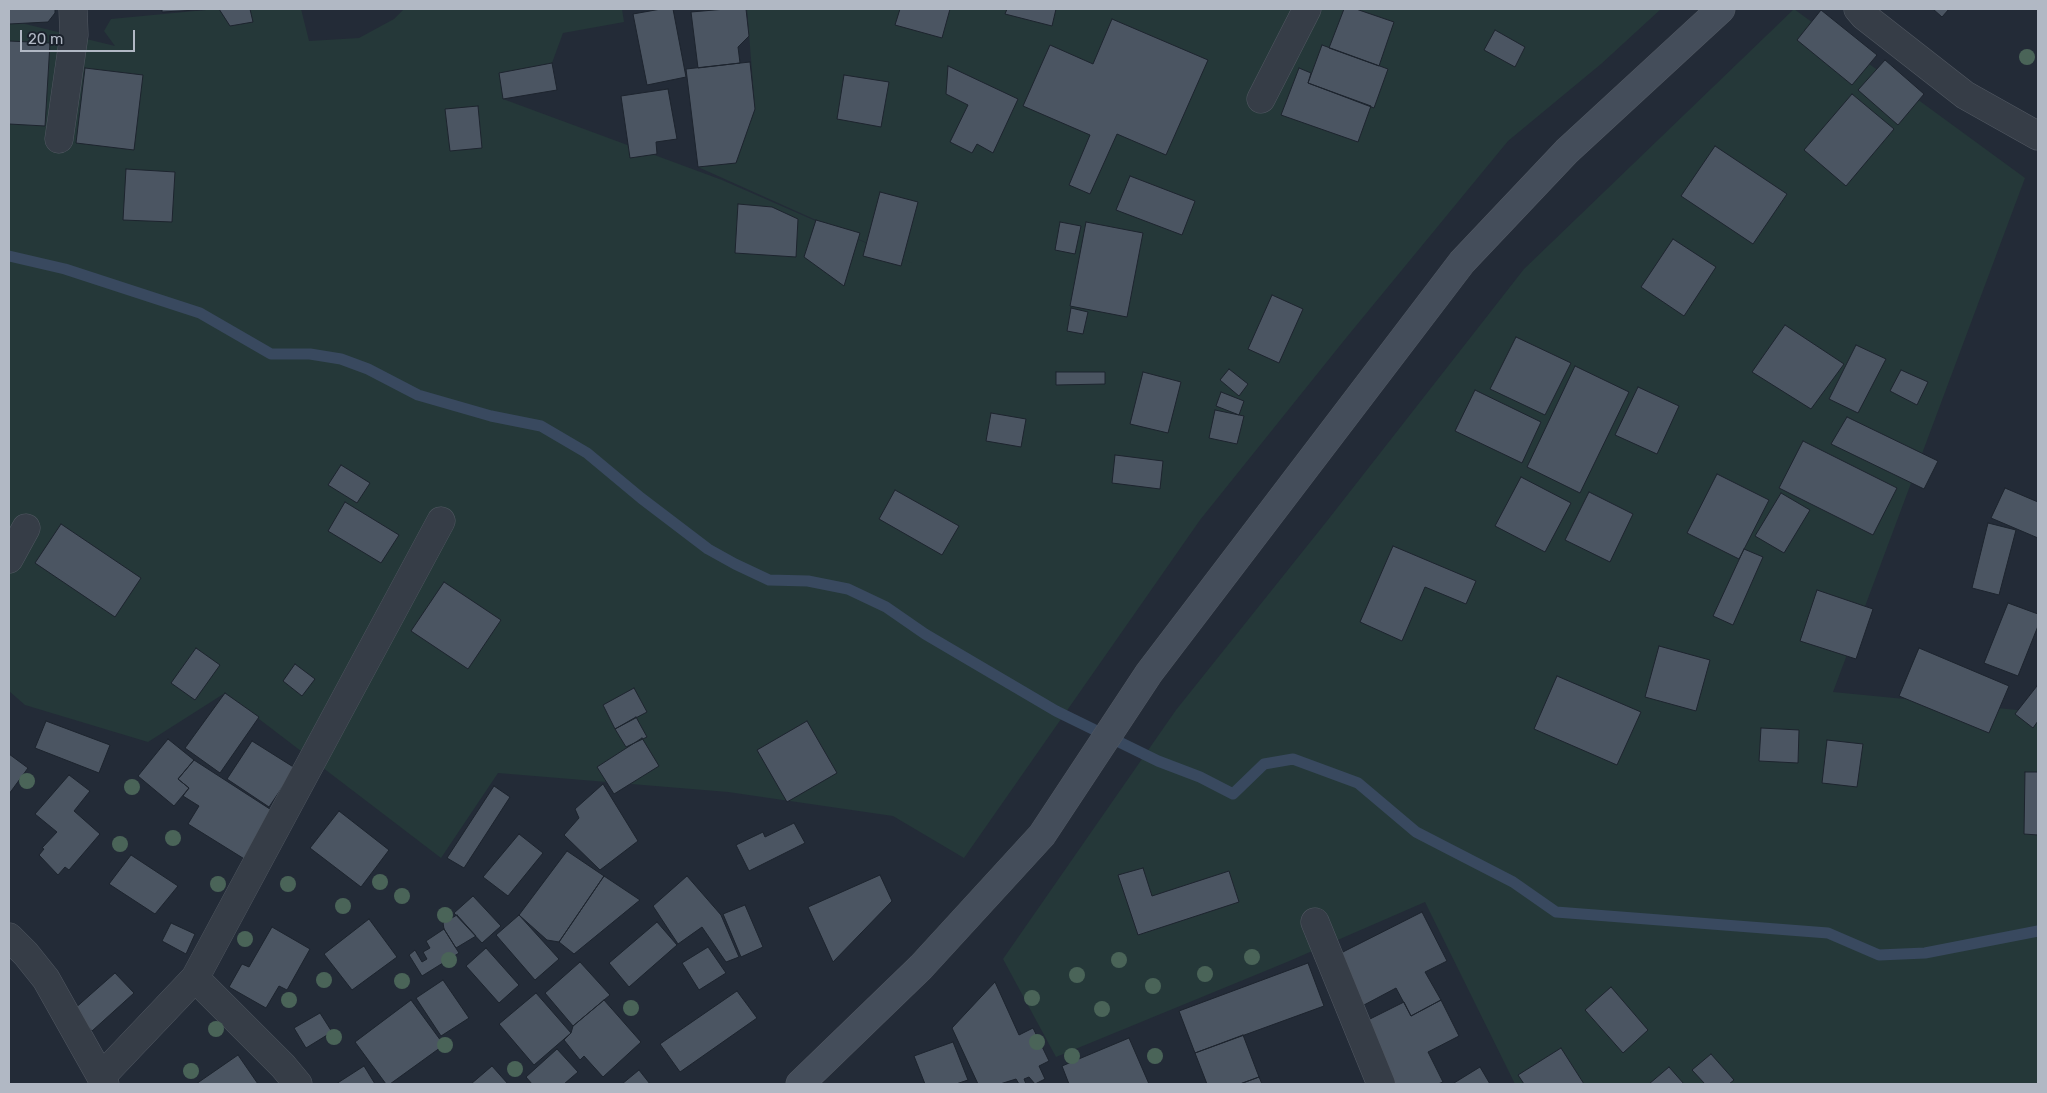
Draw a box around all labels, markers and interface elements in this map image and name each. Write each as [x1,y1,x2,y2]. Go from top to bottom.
scale bar [22,20,138,52]
text: 20 m [28,30,63,48]

